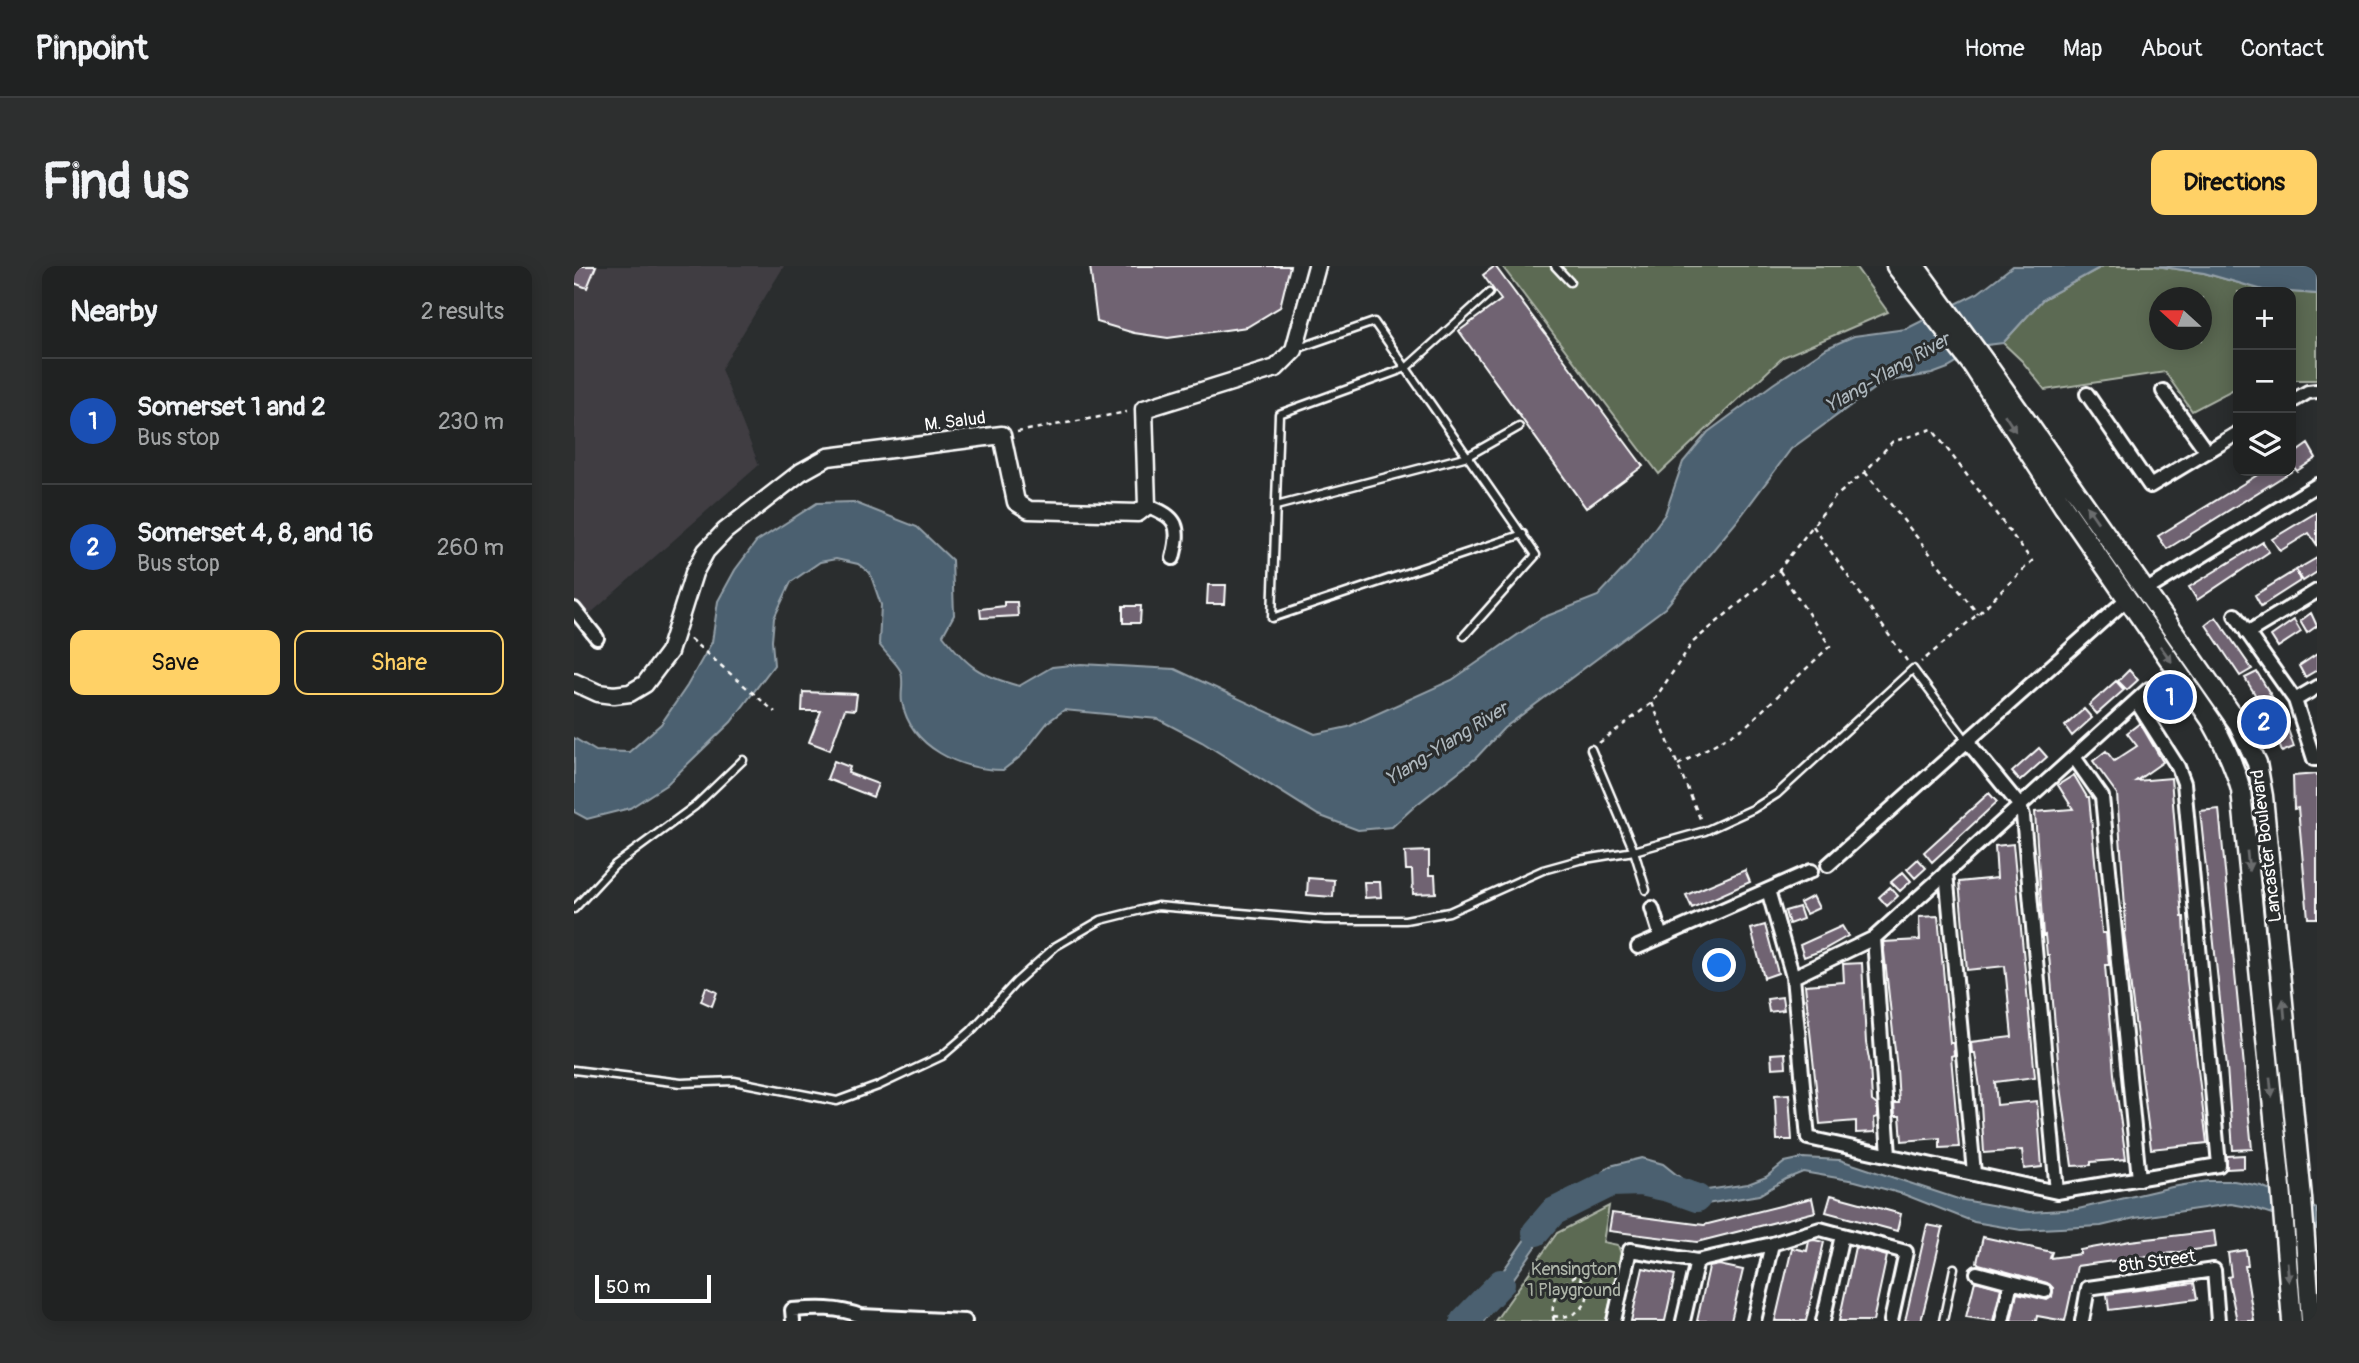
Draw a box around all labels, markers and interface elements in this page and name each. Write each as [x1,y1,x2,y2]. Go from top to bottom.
text: Pinpoint [35,28,148,69]
text: Home [1964,34,2025,63]
text: Map [2063,34,2103,63]
text: About [2141,34,2203,63]
text: Contact [2241,34,2324,63]
button: Directions [2151,150,2317,215]
text: Find us [42,152,189,213]
north arrow [2149,287,2212,350]
map controls [2233,287,2296,476]
button: + [2233,287,2296,350]
text: Nearby [70,293,157,330]
text: 2 results [421,297,504,326]
water label: Ylang-Ylang River [1821,326,1956,418]
button: − [2233,350,2296,413]
text: Somerset 1 and 2 [137,391,326,423]
street label: M. Salud [923,406,987,437]
text: 1 [89,407,98,436]
text: 230 m [438,407,504,436]
one-way arrow [2003,413,2016,433]
button: layers [2233,413,2296,476]
text: Bus stop [137,423,220,452]
one-way arrow [2086,505,2099,524]
text: Somerset 4, 8, and 16 [137,517,373,549]
text: 2 [87,533,99,562]
text: 260 m [437,533,504,562]
text: Bus stop [137,549,220,578]
button: Save [70,630,280,695]
button: Share [294,630,504,695]
one-way arrow [2159,645,2173,663]
pin: 1 [2147,671,2193,723]
water label: Ylang-Ylang River [1381,695,1514,791]
pin: 2 [2241,696,2287,748]
street label: Lancaster Boulevard [2246,768,2287,924]
one-way arrow [2243,850,2254,872]
your location [1702,948,1736,982]
one-way arrow [2278,997,2289,1019]
one-way arrow [2266,1076,2277,1098]
street label: 8th Street [2117,1245,2198,1278]
park label: Kensington 1 Playground [1527,1258,1621,1302]
one-way arrow [2283,1261,2294,1283]
scale bar [595,1272,710,1304]
text: 50 m [606,1275,650,1299]

